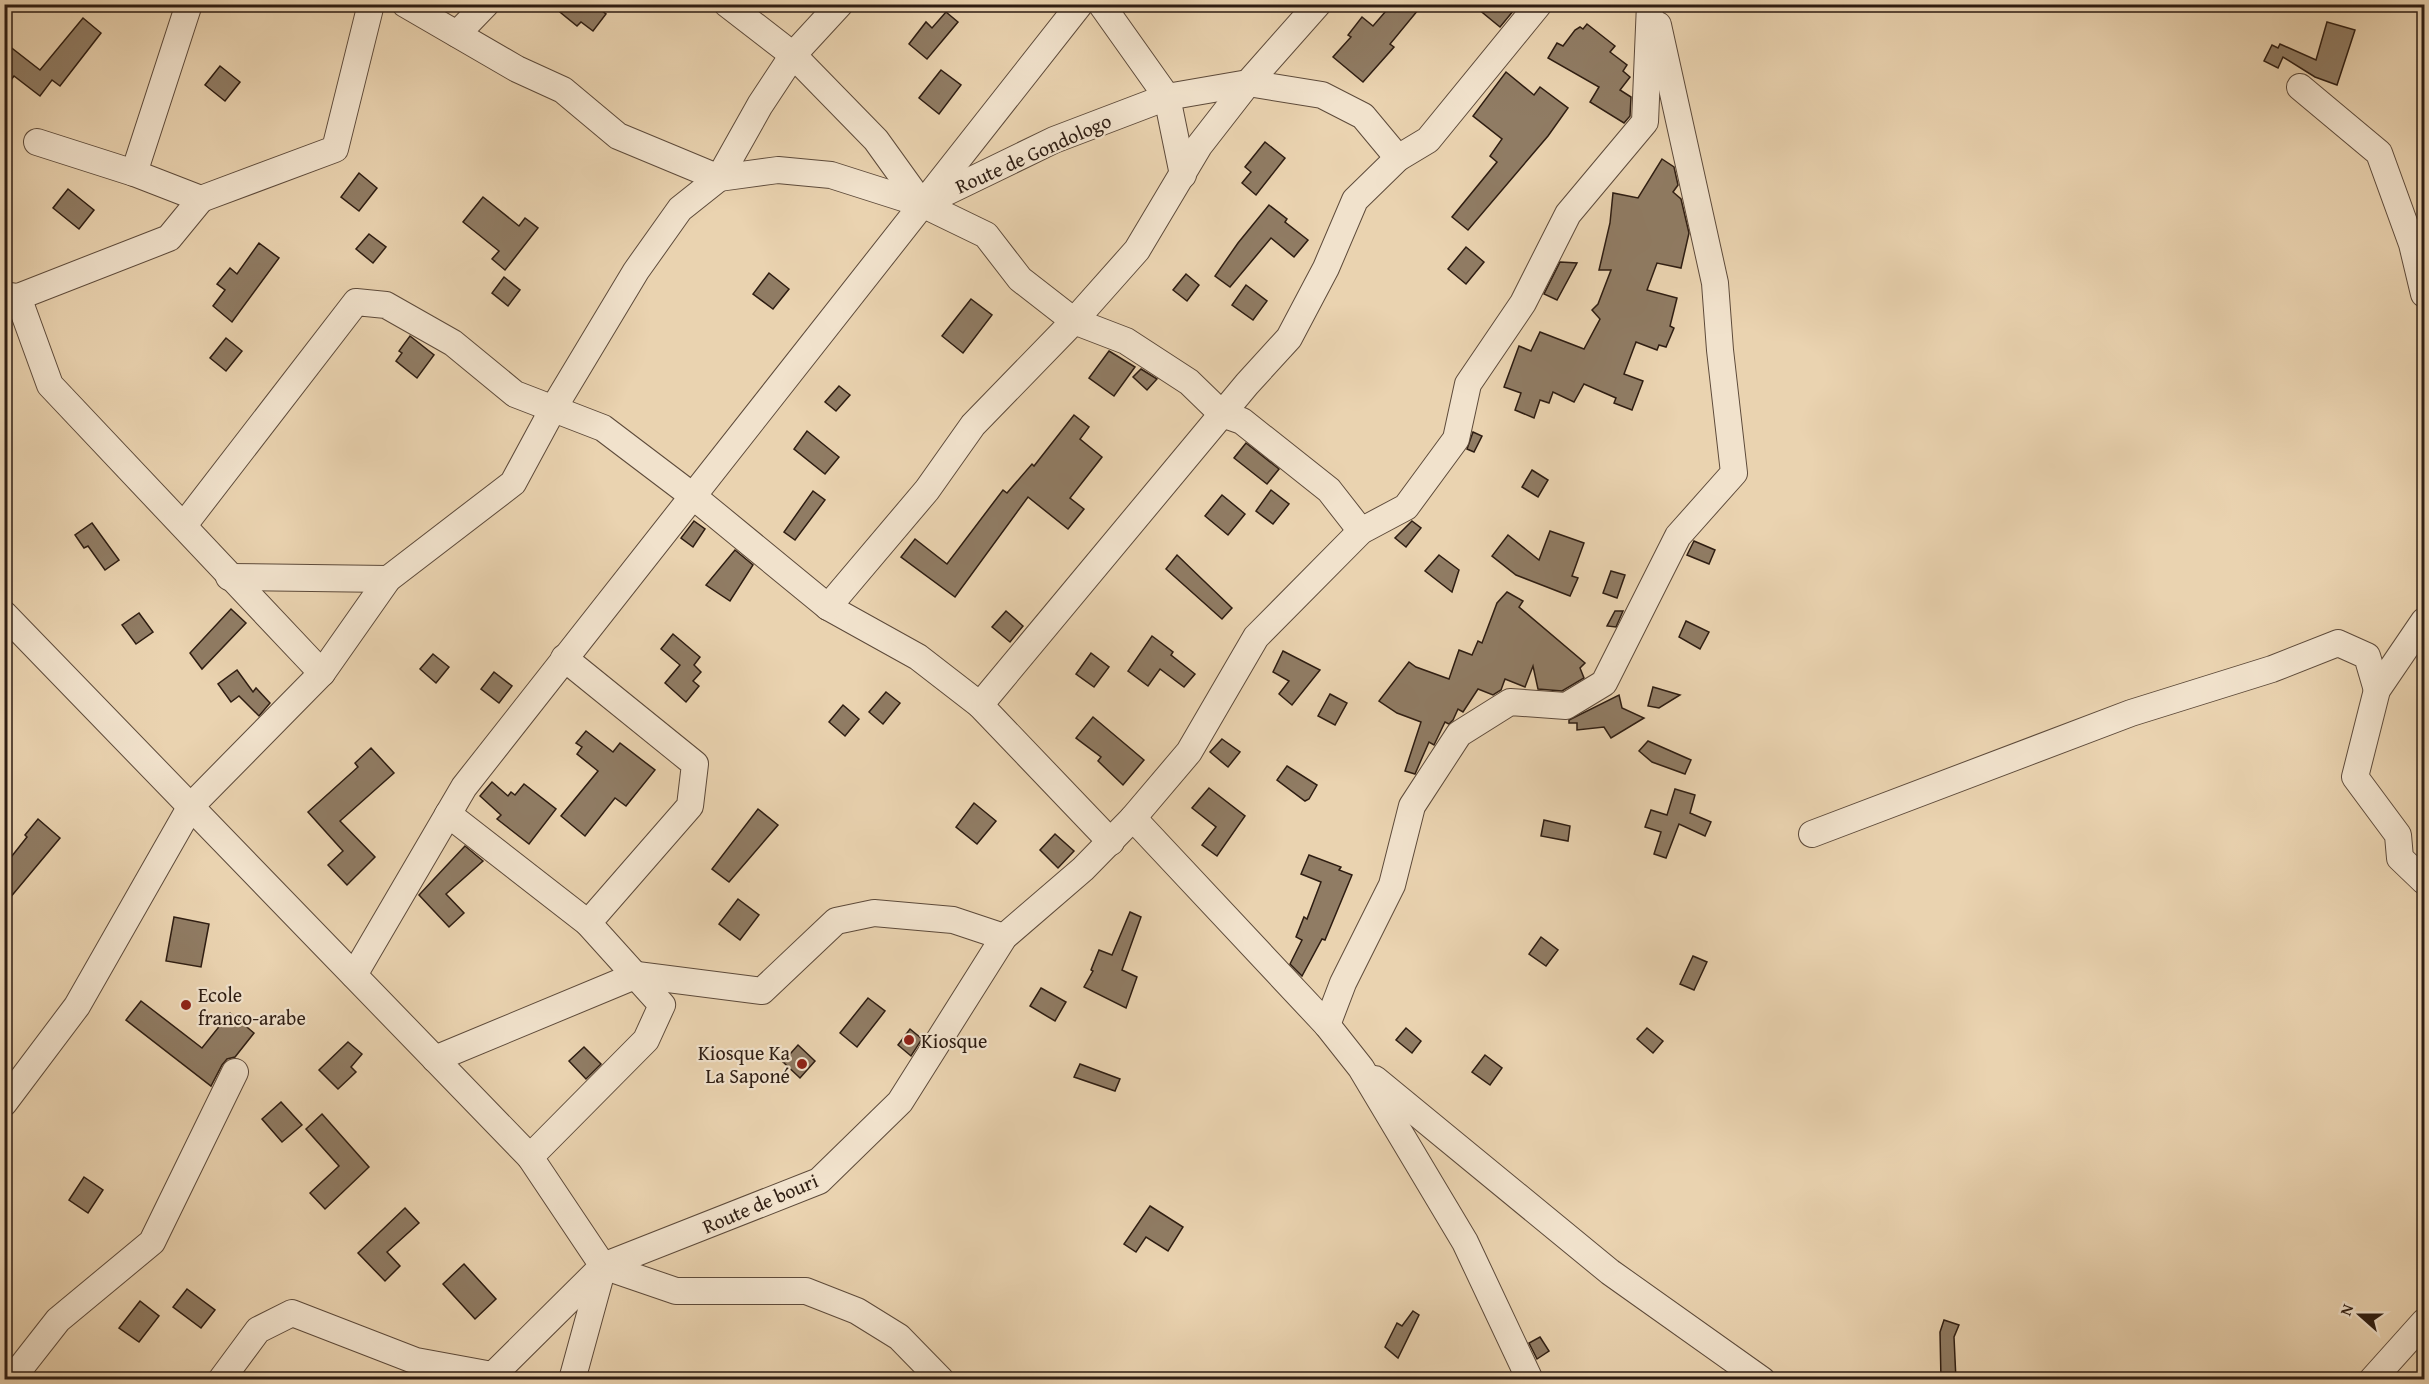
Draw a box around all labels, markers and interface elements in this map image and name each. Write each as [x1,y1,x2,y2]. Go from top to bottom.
street label: Route de Gondologo [950,106,1116,200]
place label: Ecole franco-arabe [198,980,306,1032]
marker: Ecole franco-arabe [179,998,193,1012]
place label: Kiosque [921,1026,987,1055]
marker: Kiosque [902,1033,916,1047]
place label: Kiosque Ka La Saponé [698,1038,791,1090]
marker: Kiosque Ka La Saponé [795,1057,809,1071]
street label: Route de bouri [698,1165,823,1240]
north arrow [2330,1285,2390,1345]
text: N [2333,1300,2359,1319]

